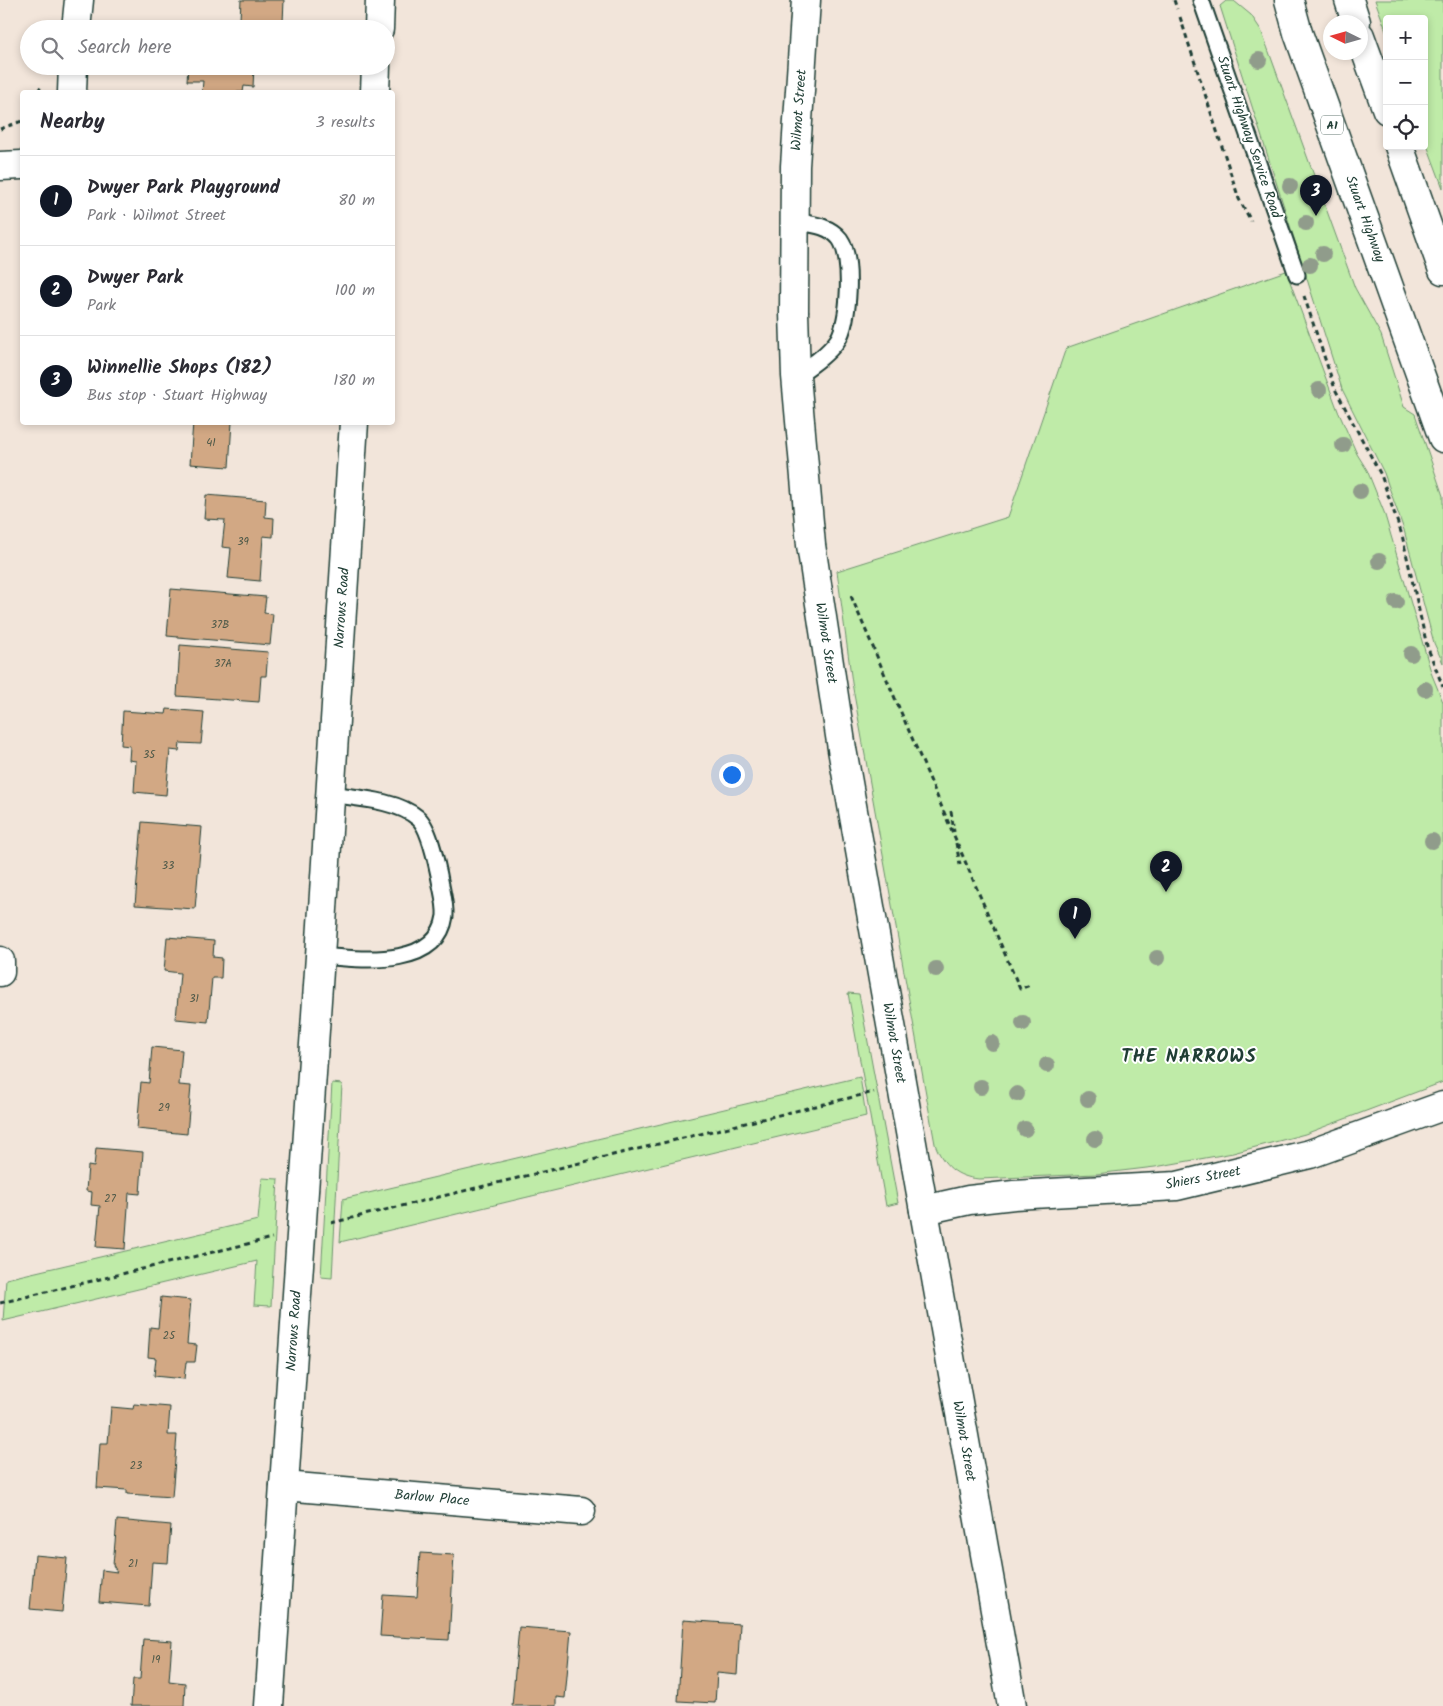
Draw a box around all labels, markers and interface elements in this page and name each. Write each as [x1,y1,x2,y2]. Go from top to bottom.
north arrow [1323,15,1368,60]
map controls [1383,15,1428,150]
button: + [1383,15,1428,60]
search box [20,20,395,75]
text: Search here [78,33,172,63]
icon: search [38,34,66,62]
street label: Stuart Highway Service Road [1211,53,1288,222]
button: − [1383,60,1428,105]
street label: Wilmot Street [785,68,813,152]
button: locate [1383,105,1428,150]
text: Nearby [40,106,105,139]
text: 3 results [316,110,375,135]
road number: A1 [1321,116,1343,134]
street label: Stuart Highway [1339,172,1391,266]
text: Dwyer Park Playground [87,173,280,203]
pin: 3 [1300,175,1332,216]
text: 1 [54,188,58,213]
text: 80 m [338,188,375,213]
text: Park · Wilmot Street [87,203,226,228]
text: Dwyer Park [87,263,183,293]
text: 2 [51,278,61,303]
text: 100 m [335,278,375,303]
text: Park [87,293,116,318]
text: Winnellie Shops (182) [87,353,272,383]
text: 3 [52,368,60,393]
text: 180 m [333,368,375,393]
text: Bus stop · Stuart Highway [87,383,267,408]
house number: 41 [206,434,216,452]
house number: 39 [237,533,249,551]
street label: Narrows Road [328,566,356,649]
street label: Wilmot Street [809,601,843,686]
house number: 37B [211,616,229,634]
house number: 37A [214,655,232,673]
house number: 35 [143,746,156,764]
your location [719,762,745,788]
pin: 2 [1150,851,1182,892]
house number: 33 [162,857,174,875]
pin: 1 [1059,898,1091,939]
house number: 31 [189,990,199,1008]
street label: Wilmot Street [876,1001,912,1086]
district label: THE NARROWS [1121,1042,1257,1072]
house number: 29 [158,1099,171,1117]
street label: Shiers Street [1163,1160,1243,1196]
house number: 27 [104,1190,117,1208]
street label: Narrows Road [280,1289,308,1372]
house number: 25 [163,1327,176,1345]
street label: Wilmot Street [946,1399,982,1484]
house number: 23 [130,1457,142,1475]
street label: Barlow Place [394,1484,471,1512]
house number: 21 [128,1555,138,1573]
house number: 19 [152,1651,161,1669]

